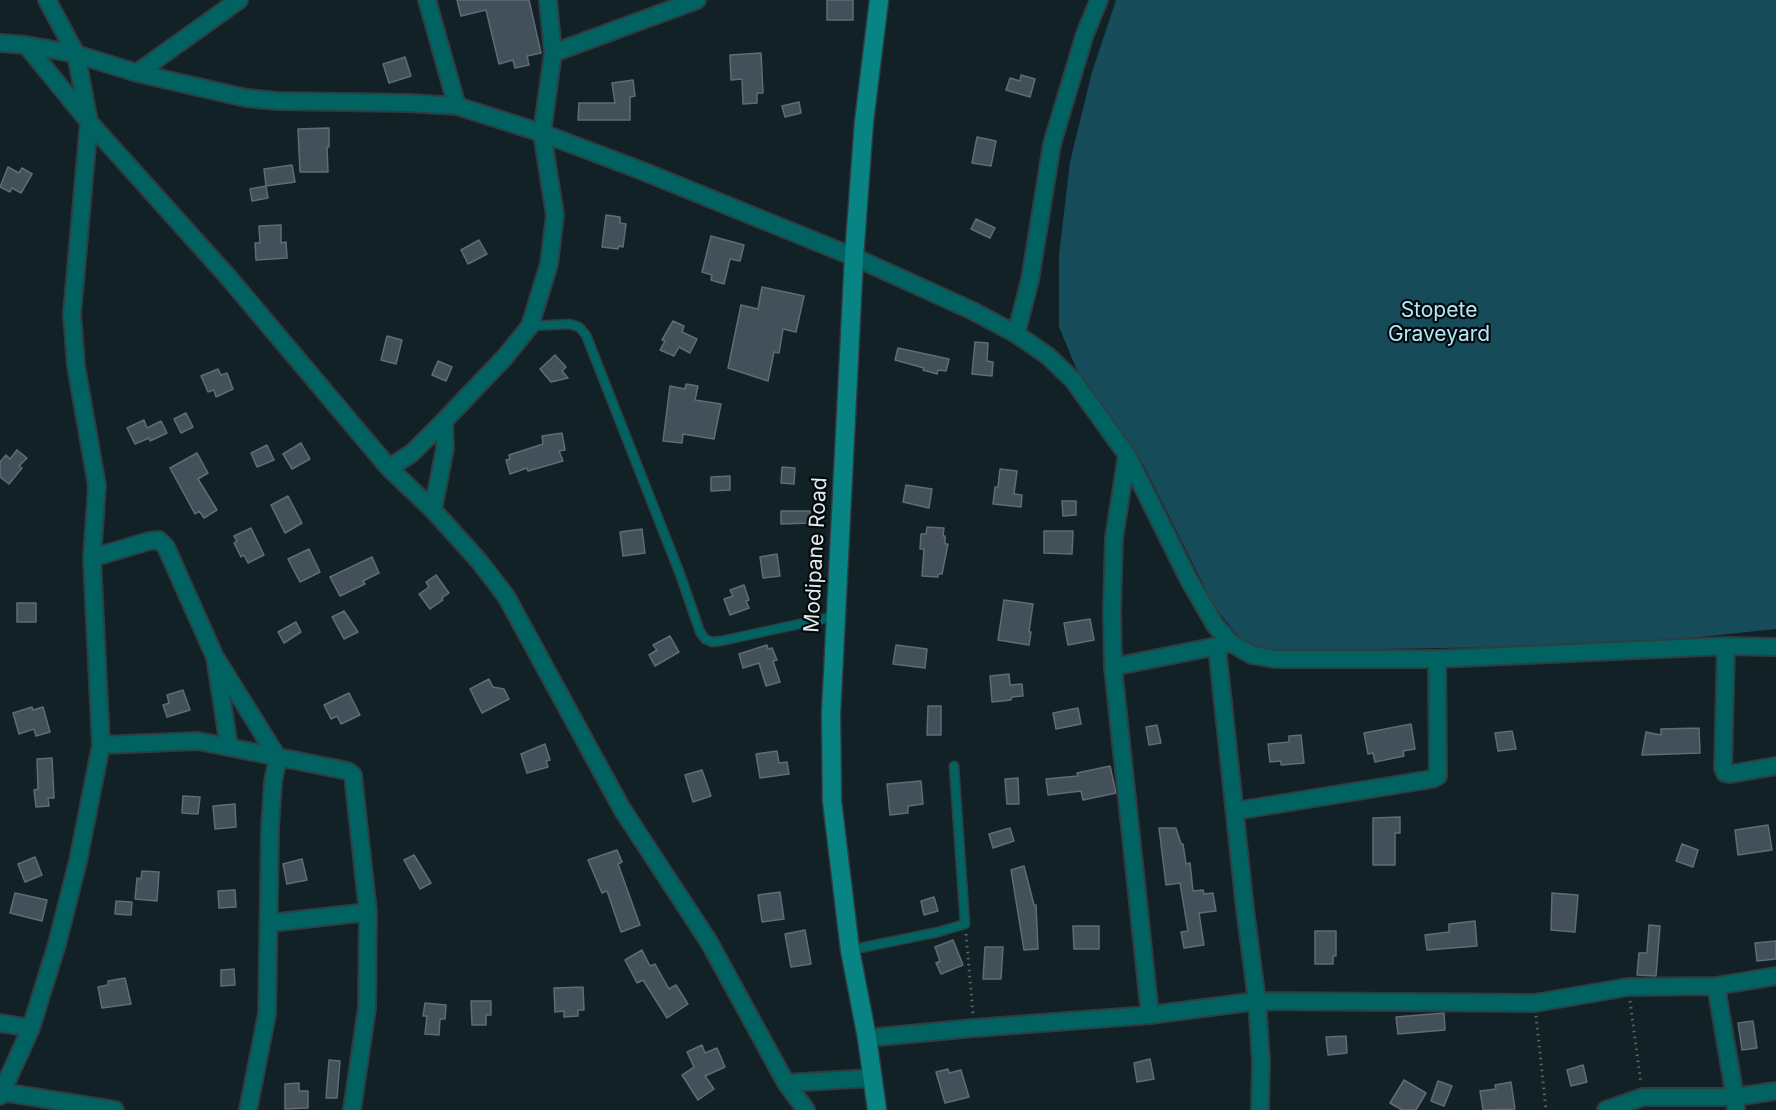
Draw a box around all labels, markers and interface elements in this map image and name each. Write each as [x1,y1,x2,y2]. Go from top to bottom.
park label: Stopete Graveyard [1388,298,1490,348]
street label: Modipane Road [799,477,833,633]

